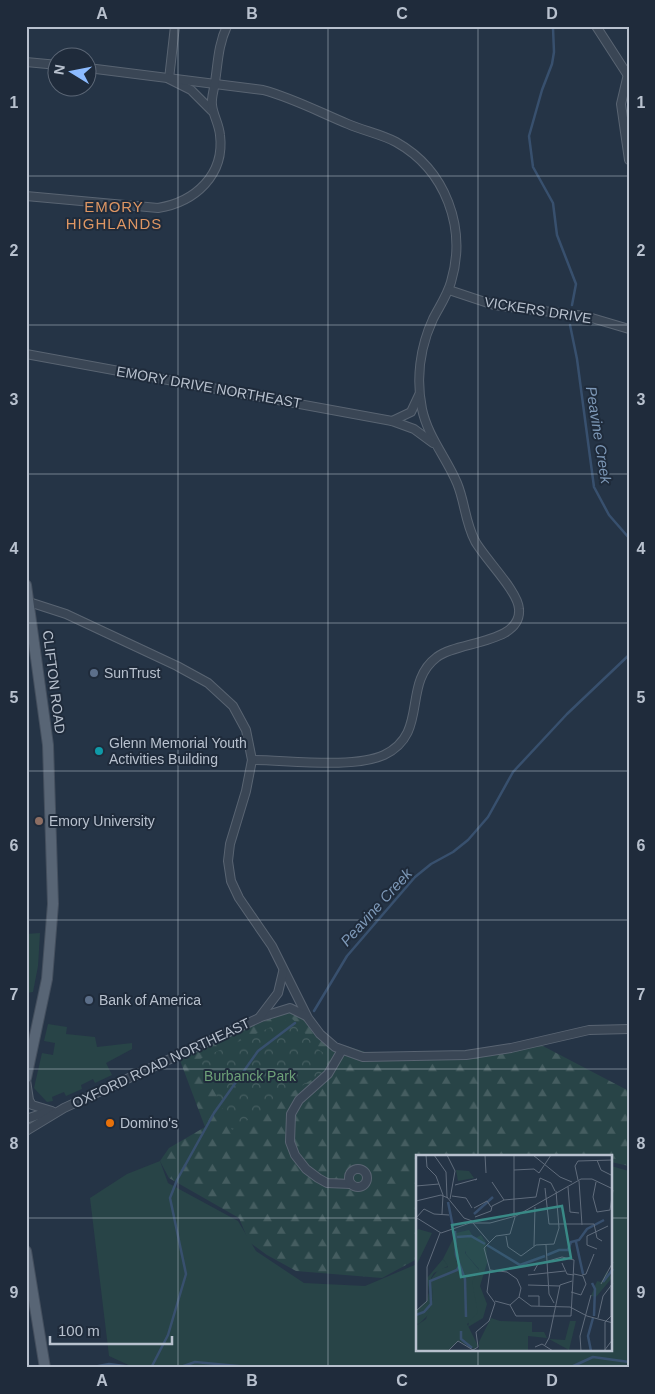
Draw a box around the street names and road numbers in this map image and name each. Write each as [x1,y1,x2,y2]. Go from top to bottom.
street label: VICKERS DRIVE [483,294,593,326]
street label: EMORY DRIVE NORTHEAST [115,363,303,411]
street label: CLIFTON ROAD [40,629,68,735]
street label: OXFORD ROAD NORTHEAST [70,1015,253,1111]

